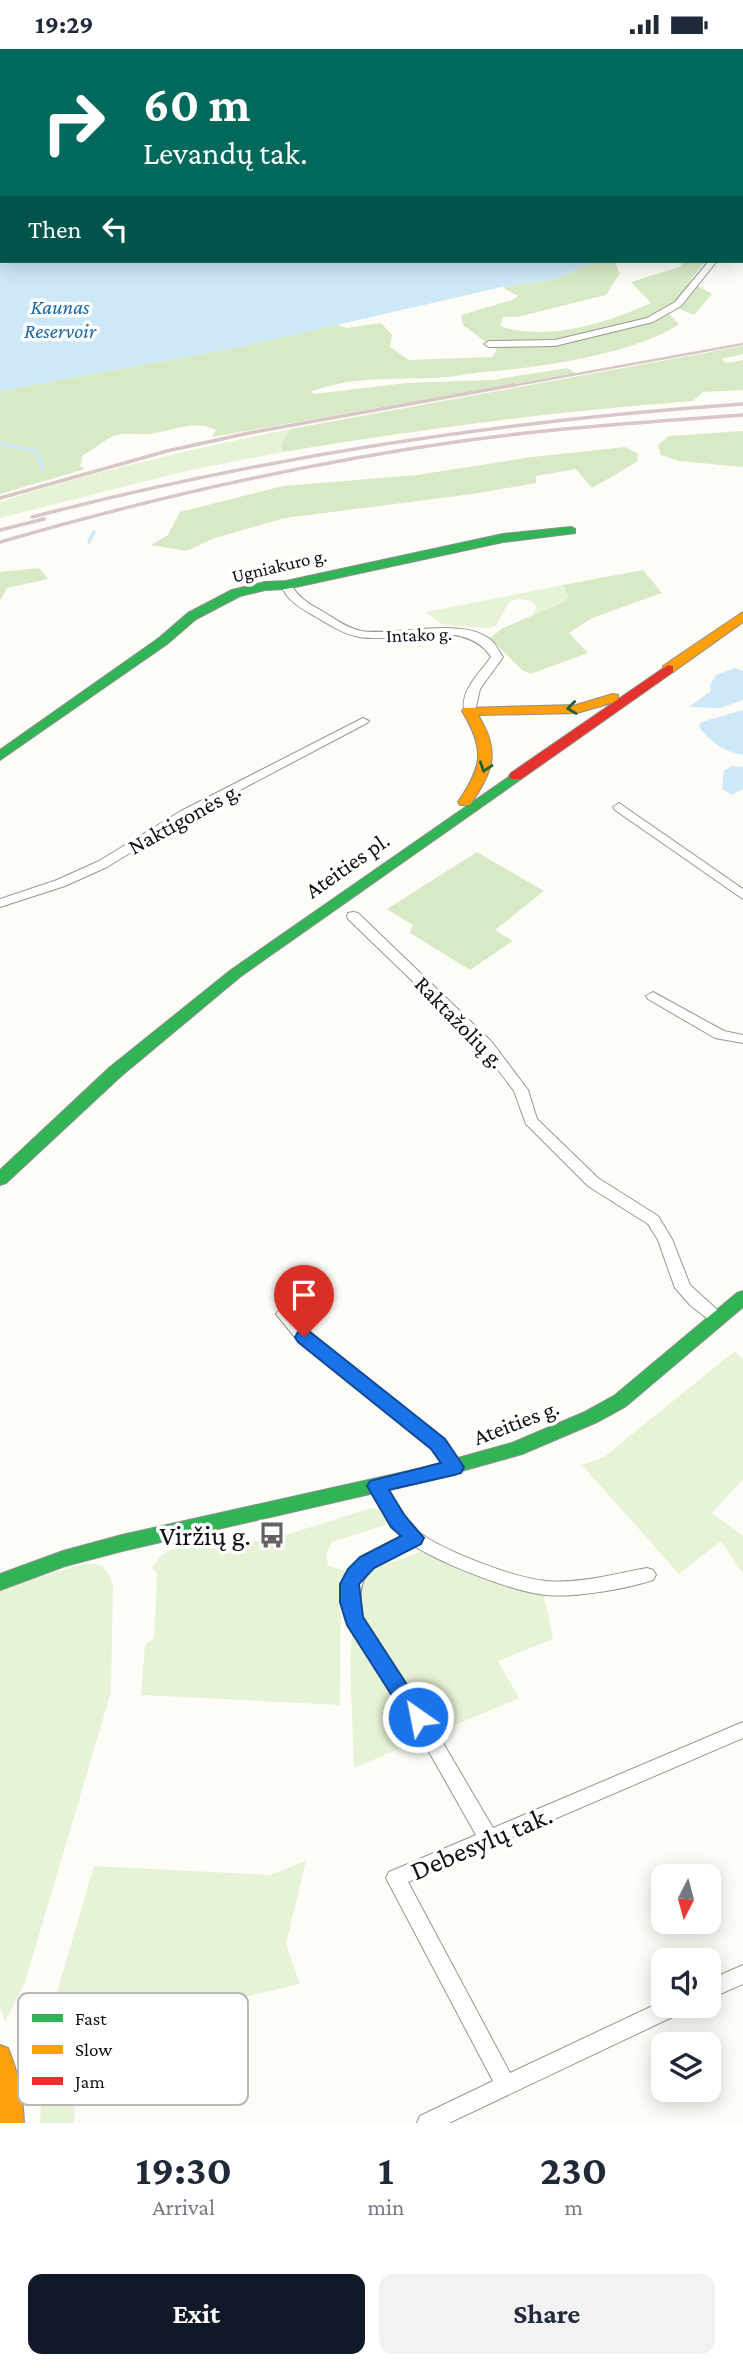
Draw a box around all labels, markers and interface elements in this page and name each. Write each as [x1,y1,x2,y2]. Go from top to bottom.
text: 19:29 [35,10,93,39]
icon: right [28,77,119,168]
text: 60 m [143,77,250,132]
text: Levandų tak. [143,135,307,171]
icon: left [96,210,134,248]
text: Then [28,215,82,244]
water label: Kaunas Reservoir [24,295,97,343]
street label: Ugniakuro g. [230,544,329,587]
street label: Intako g. [386,623,452,646]
one-way arrow [566,701,578,716]
one-way arrow [479,761,494,773]
street label: Naktigonės g. [123,776,245,860]
street label: Ateities pl. [300,827,394,903]
street label: Raktažolių g. [410,970,510,1074]
pin [274,1265,334,1337]
icon: arrive [285,1276,323,1314]
street label: Ateities g. [470,1394,562,1450]
place label: Viržių g. [160,1520,251,1551]
bus stop icon: Viržių g. [257,1520,287,1550]
position arrow [381,1680,455,1754]
street label: Debesylų tak. [406,1799,557,1886]
north arrow [651,1864,721,1934]
map controls [651,1864,721,2102]
button: sound [651,1948,721,2018]
legend [18,1993,248,2105]
text: Fast [75,2008,107,2029]
button: layers [651,2032,721,2102]
text: Slow [75,2039,112,2060]
text: Jam [73,2071,105,2092]
text: 19:30 [136,2146,232,2193]
text: 1 [378,2146,394,2193]
text: 230 [540,2146,607,2193]
text: Arrival [152,2194,215,2220]
text: min [368,2194,404,2220]
text: m [564,2194,583,2220]
button: Exit [28,2274,365,2354]
button: Share [379,2274,715,2354]

